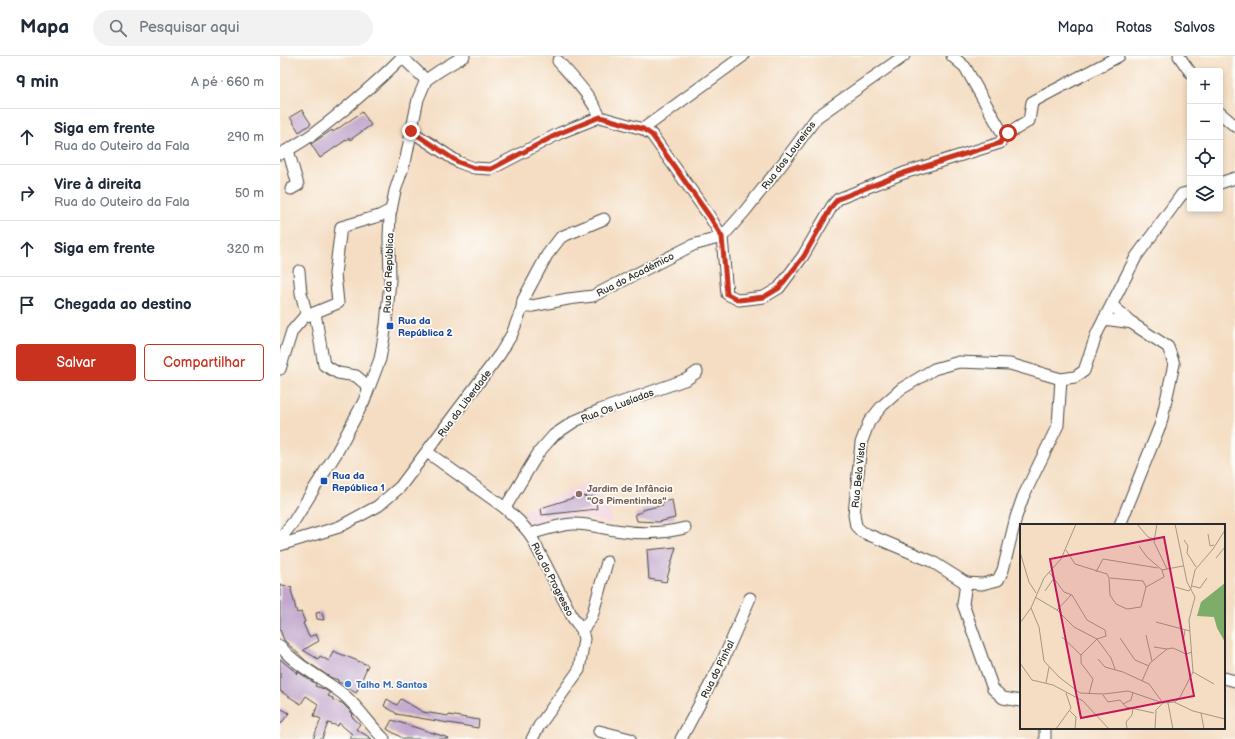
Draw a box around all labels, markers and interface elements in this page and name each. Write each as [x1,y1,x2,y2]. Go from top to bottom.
search box [93,10,373,46]
text: Mapa [20,16,69,39]
icon: search [107,17,129,39]
text: Pesquisar aqui [139,18,239,37]
text: Mapa [1057,19,1094,36]
text: Rotas [1116,19,1152,36]
text: Salvos [1174,19,1215,36]
map controls [1187,68,1223,212]
button: + [1187,68,1223,104]
text: 9 min [16,72,59,92]
text: A pé · 660 m [191,74,264,90]
button: − [1187,104,1223,140]
text: Siga em frente [54,119,155,138]
street label: Rua dos Loureiros [759,119,818,192]
route end [402,122,420,140]
route start [999,124,1017,142]
icon: ahead [16,126,38,148]
text: 290 m [227,129,264,145]
text: Rua do Outeiro da Fala [54,138,190,154]
button: locate [1187,140,1223,176]
text: Vire à direita [54,175,141,194]
button: layers [1187,176,1223,212]
icon: right [16,182,38,204]
text: 50 m [235,185,264,201]
text: Rua do Outeiro da Fala [54,194,190,210]
street label: Rua da República [382,232,396,313]
icon: ahead [16,238,38,260]
text: Siga em frente [54,239,155,258]
text: 320 m [226,241,264,257]
street label: Rua do Académico [595,250,677,300]
icon: arrive [16,294,38,316]
text: Chegada ao destino [54,295,192,314]
place label: Rua da República 2 [398,315,453,339]
marker: Rua da República 2 [385,321,395,331]
button: Salvar [16,344,136,381]
button: Compartilhar [144,344,264,381]
street label: Rua da Liberdade [436,367,494,440]
street label: Rua Os Lusíadas [579,387,655,425]
street label: Rua Bela Vista [850,441,868,509]
place label: Rua da República 1 [332,470,385,494]
marker: Rua da República 1 [319,476,329,486]
place label: Jardim de Infância "Os Pimentinhas" [587,483,673,507]
marker: Jardim de Infância "Os Pimentinhas" [574,489,584,499]
inset map [1020,524,1225,729]
street label: Rua do Progresso [528,541,576,619]
street label: Rua do Pinhal [699,639,737,700]
marker: Talho M. Santos [343,679,353,689]
place label: Talho M. Santos [356,679,427,691]

